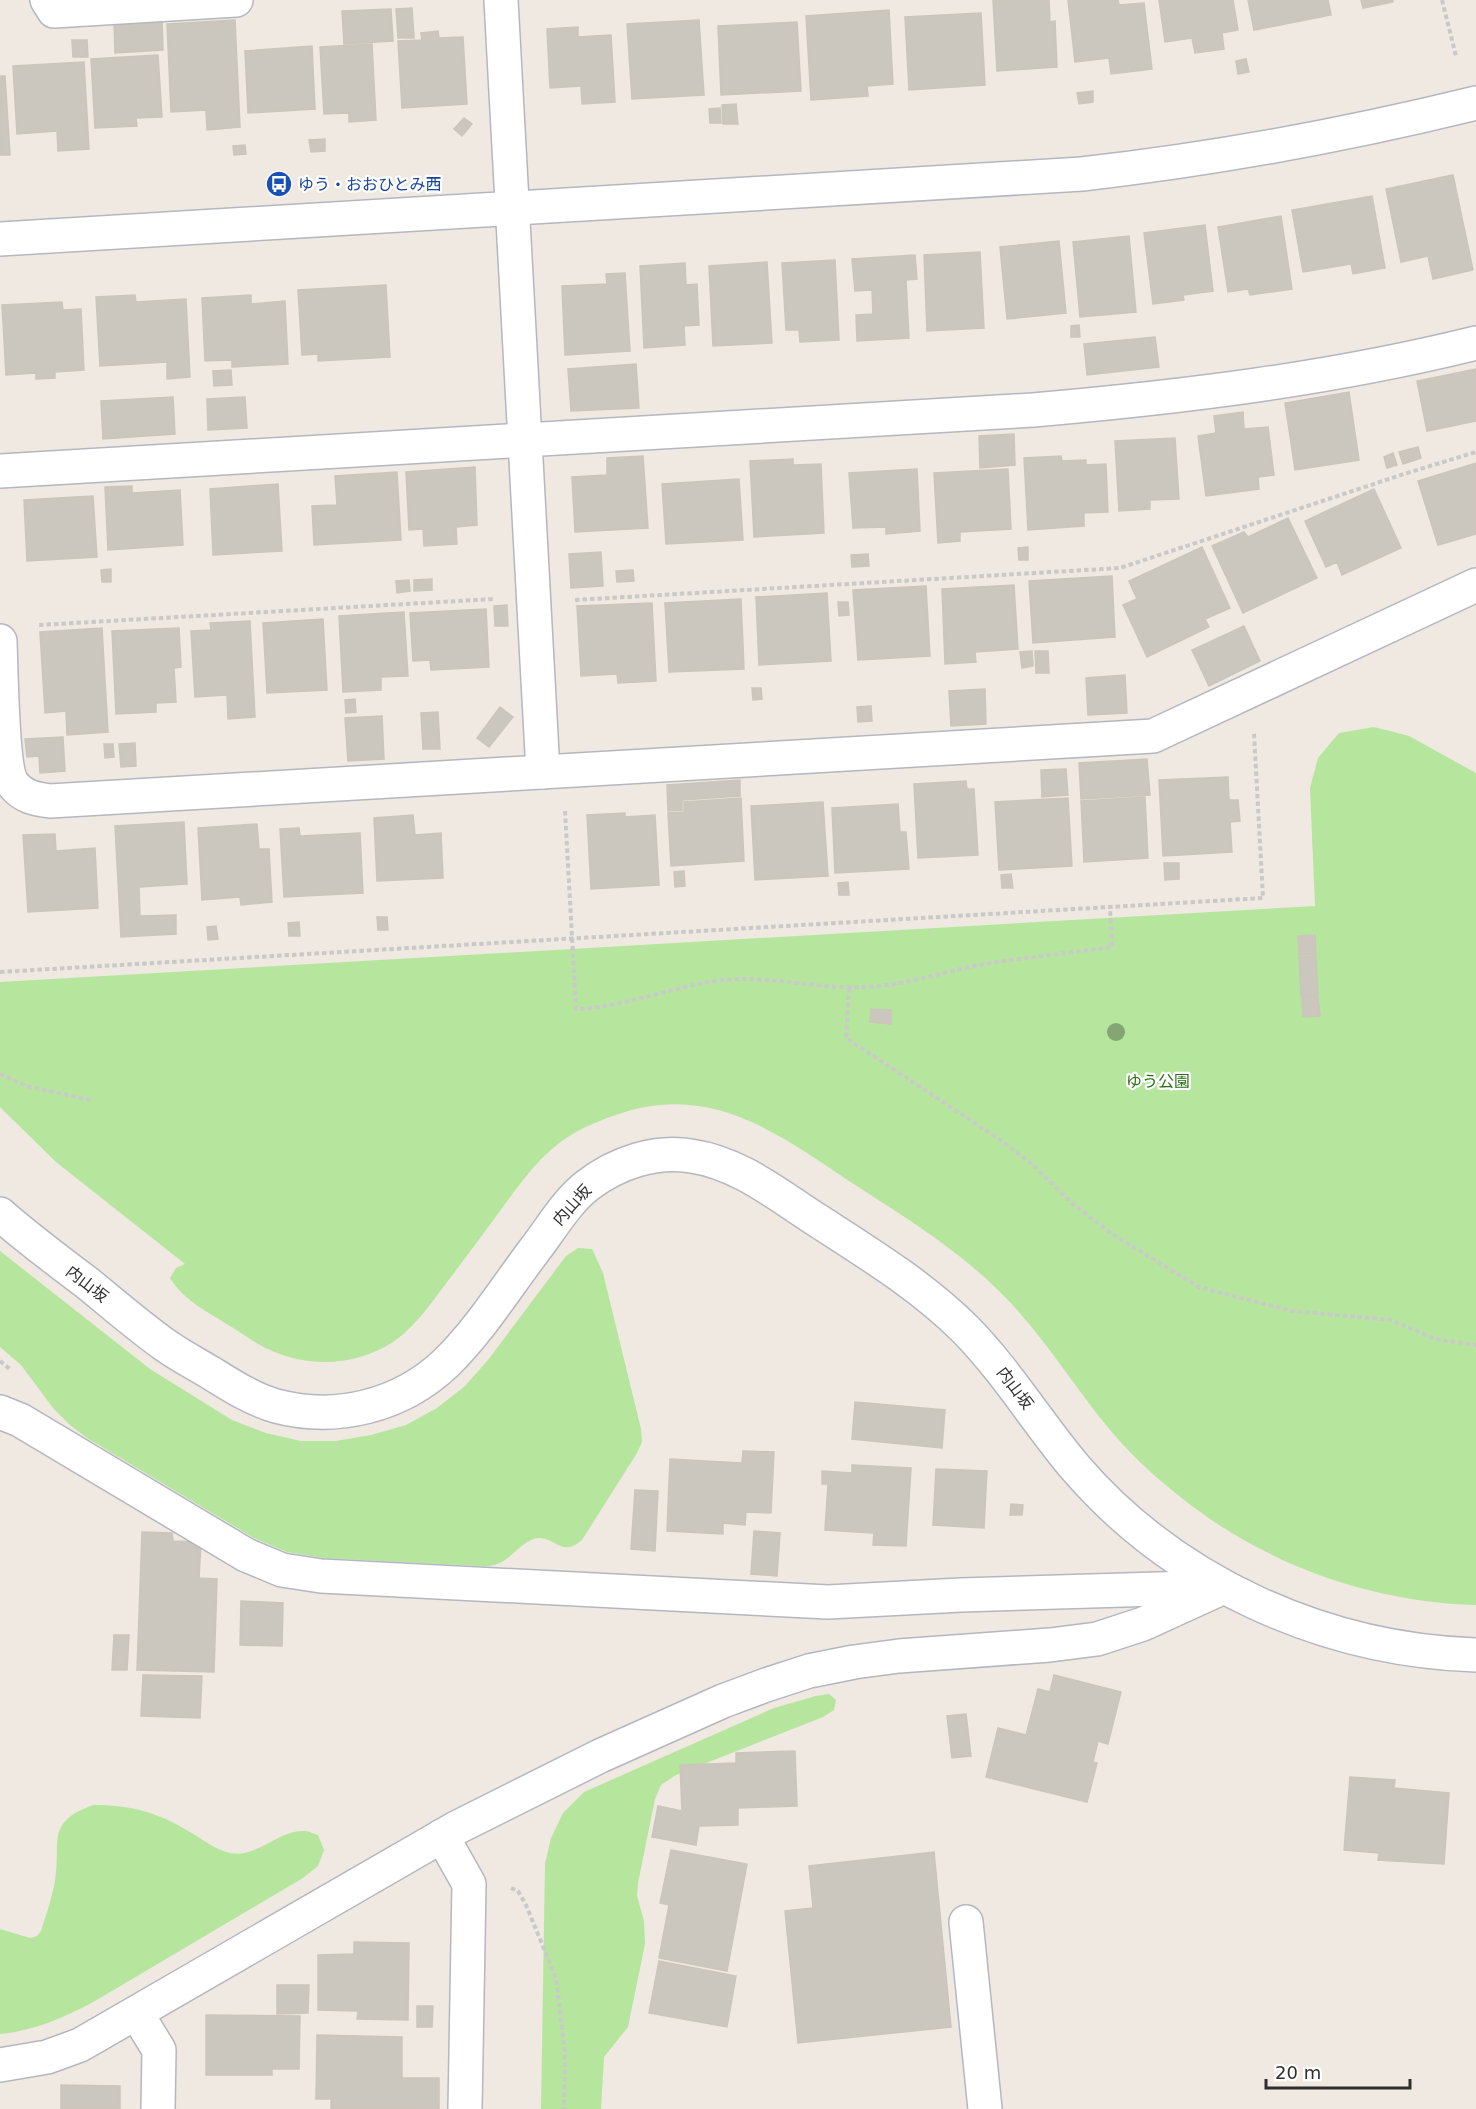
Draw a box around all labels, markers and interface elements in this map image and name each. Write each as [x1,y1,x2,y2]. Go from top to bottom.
bus stop icon: ゆう・おおひとみ西 [264,169,294,199]
place label: ゆう・おおひとみ西 [298,175,442,194]
park label: ゆう公園 [1126,1072,1190,1091]
street label: 内山坂 [549,1181,595,1229]
street label: 内山坂 [62,1262,112,1306]
street label: 内山坂 [993,1363,1037,1413]
scale bar [1266,2052,1410,2090]
text: 20 m [1275,2062,1321,2083]

